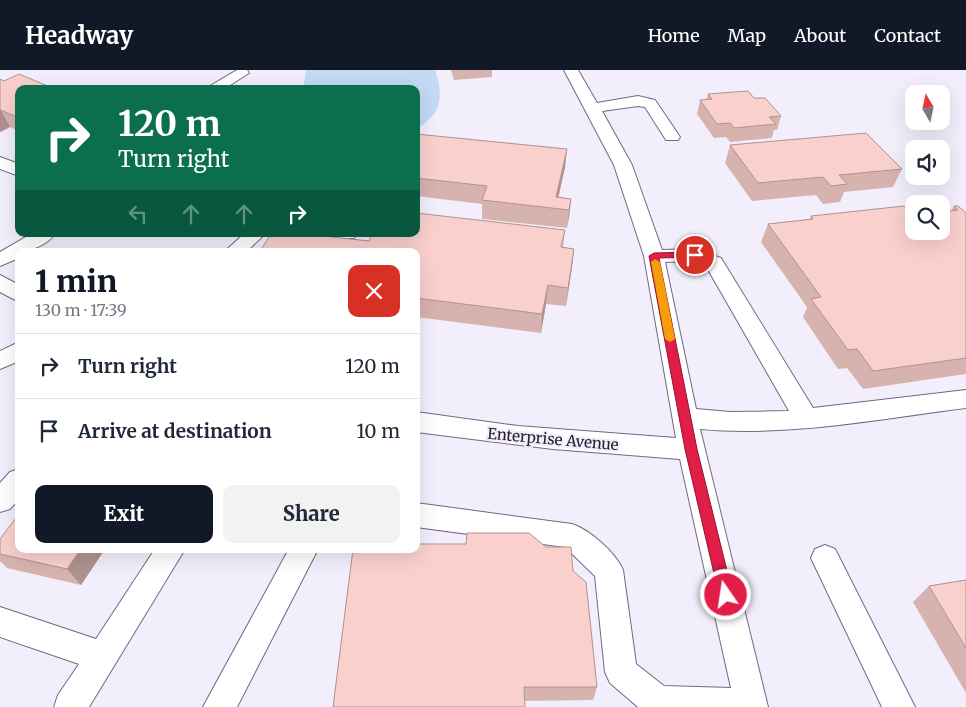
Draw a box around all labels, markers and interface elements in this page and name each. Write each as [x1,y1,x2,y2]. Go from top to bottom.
text: Headway [25,20,133,51]
text: Home [648,24,700,47]
text: Map [728,24,766,47]
text: About [794,24,846,47]
text: Contact [874,24,941,47]
north arrow [905,85,950,130]
map controls [905,85,950,240]
text: 120 m [118,102,221,146]
icon: right [35,105,100,170]
button: sound [905,140,950,185]
text: Turn right [118,145,229,173]
button: search [905,195,950,240]
icon: left [124,200,152,228]
icon: ahead [177,200,205,228]
icon: ahead [230,200,258,228]
icon: right [283,200,311,228]
pin [674,234,716,276]
icon: arrive [681,241,709,269]
text: 1 min [35,262,117,300]
button: close [348,265,400,317]
text: 130 m · 17:39 [35,300,127,320]
icon: right [35,352,63,380]
text: Turn right [78,354,177,378]
text: 120 m [345,354,400,378]
icon: arrive [35,417,63,445]
text: Arrive at destination [78,419,272,443]
text: 10 m [357,419,400,443]
street label: Enterprise Avenue [487,424,620,454]
button: Exit [35,485,213,543]
button: Share [223,485,400,543]
position arrow [699,568,751,620]

